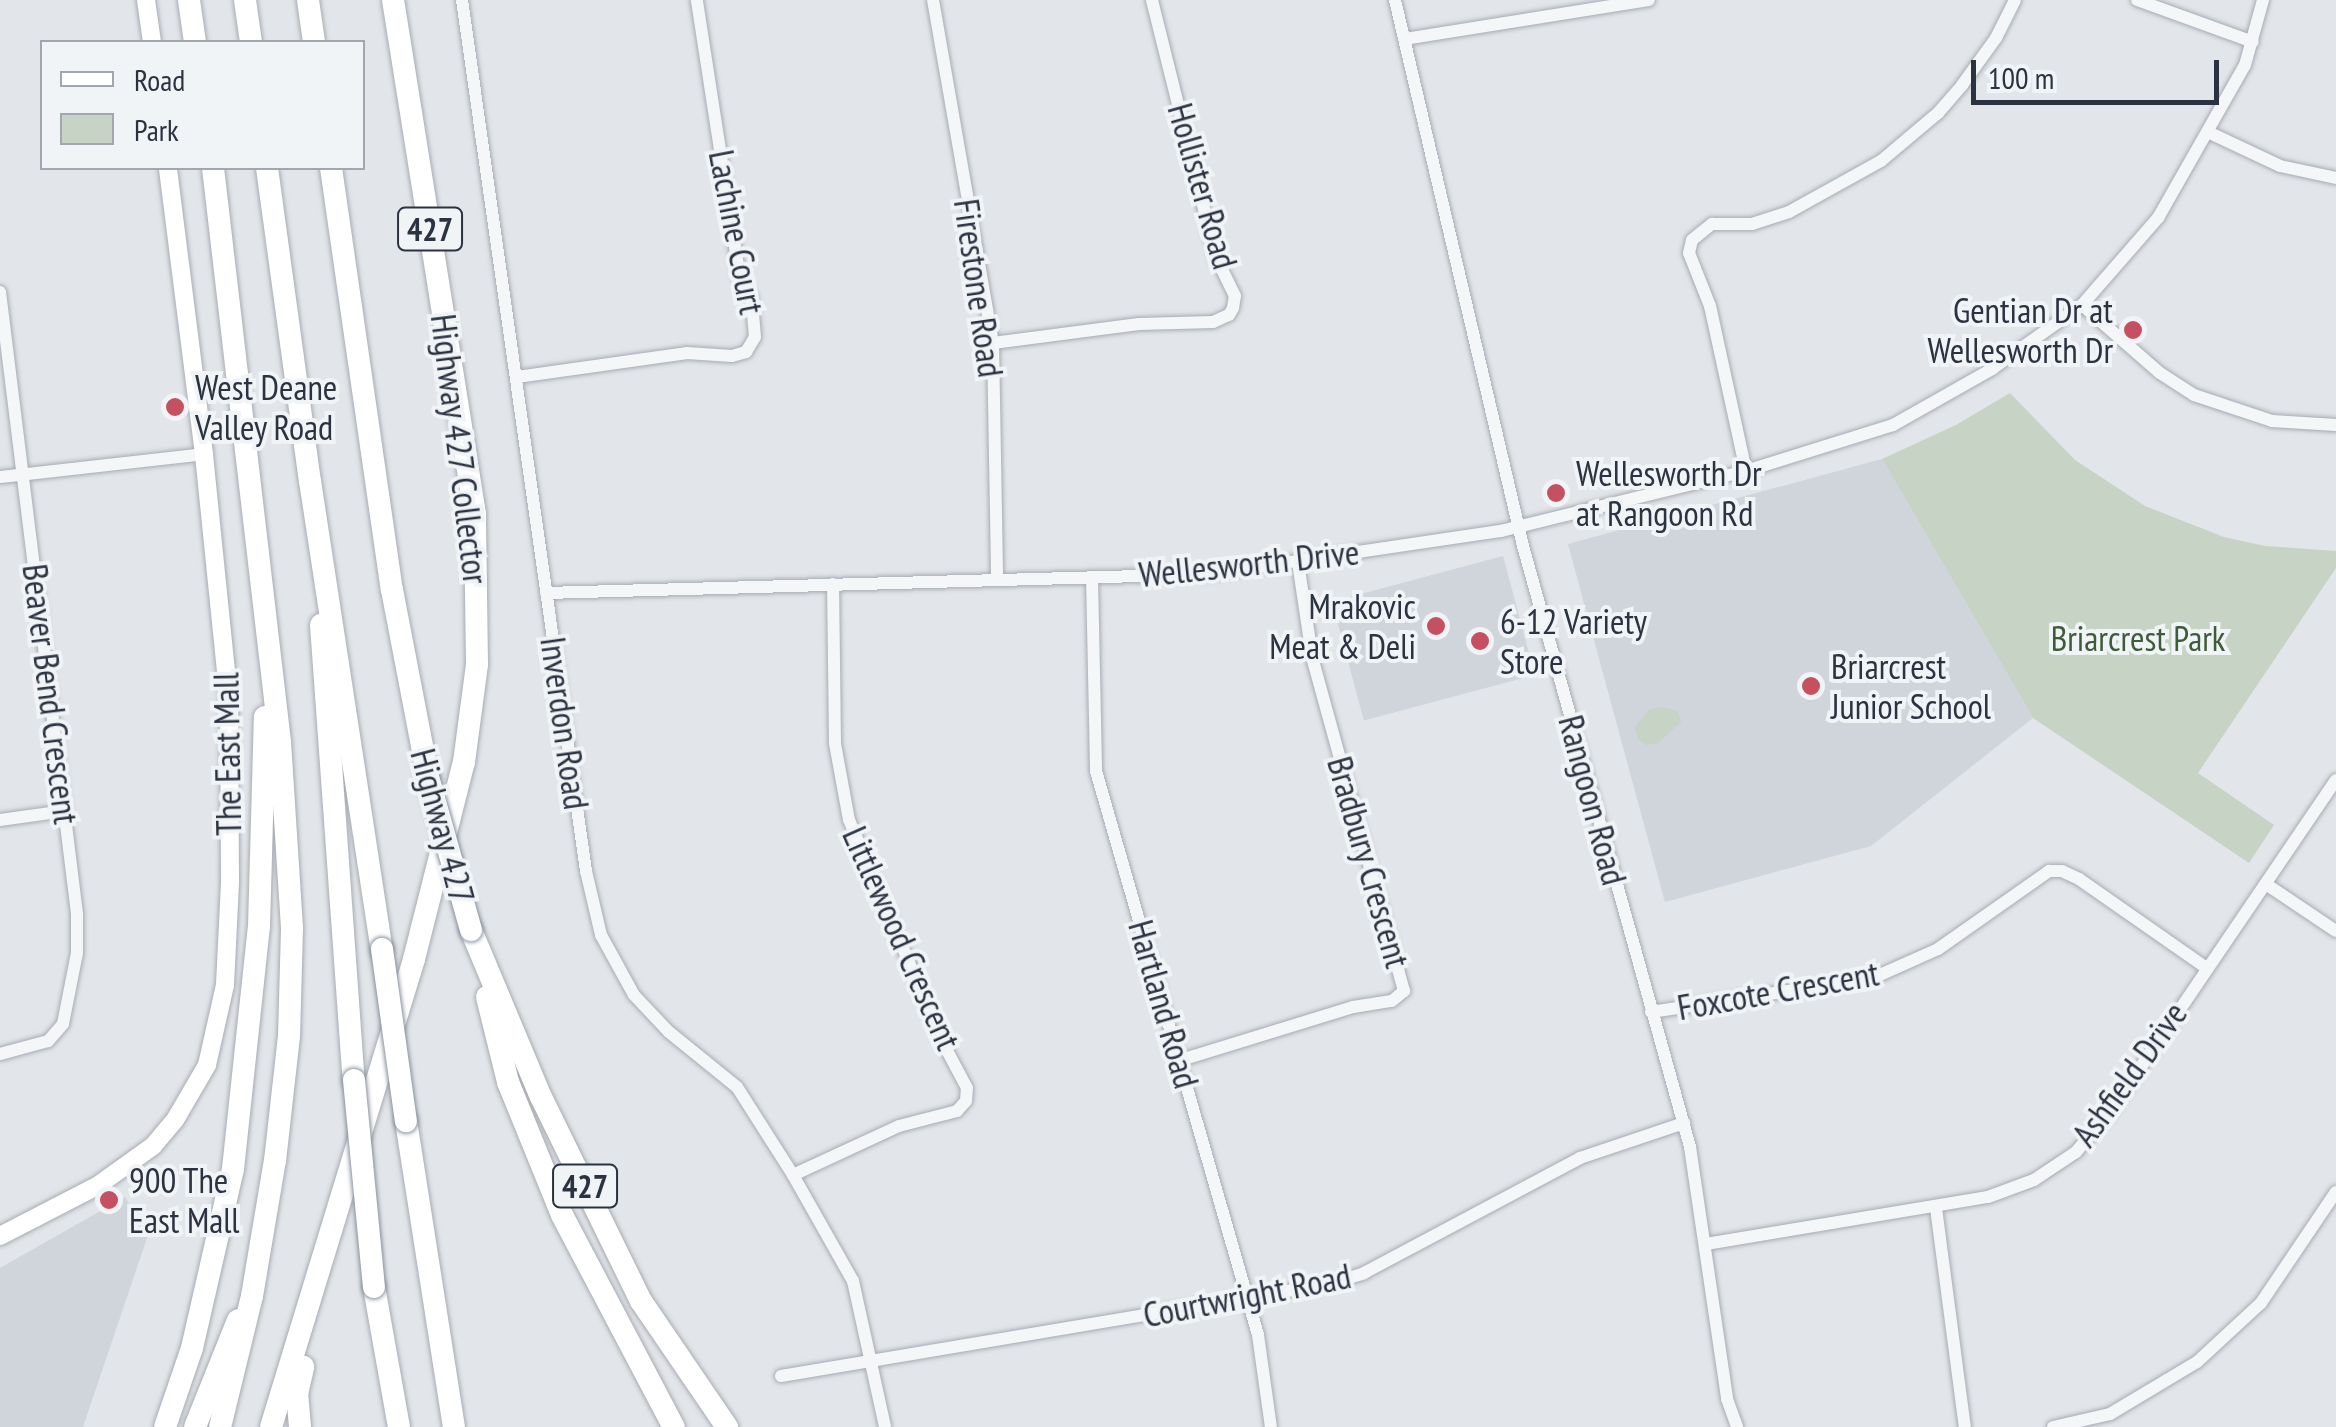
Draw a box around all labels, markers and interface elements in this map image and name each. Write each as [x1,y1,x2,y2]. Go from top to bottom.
legend [40,40,365,170]
scale bar [1976,40,2224,102]
text: 100 m [1988,58,2054,97]
text: Road [134,60,185,99]
street label: Hollister Road [1159,98,1247,274]
text: Park [134,110,179,149]
street label: Lachine Court [701,146,773,318]
street label: Firestone Road [946,196,1012,380]
road number: 427 [395,202,465,256]
place label: Gentian Dr at Wellesworth Dr [1927,289,2113,371]
street label: Highway 427 Collector [422,310,498,588]
marker: Gentian Dr at Wellesworth Dr [2122,319,2144,341]
place label: West Deane Valley Road [195,366,337,448]
marker: West Deane Valley Road [164,396,186,418]
place label: Wellesworth Dr at Rangoon Rd [1576,452,1762,534]
marker: Wellesworth Dr at Rangoon Rd [1545,482,1567,504]
street label: Wellesworth Drive [1137,531,1361,595]
street label: Beaver Bend Crescent [14,562,88,826]
place label: Mrakovic Meat & Deli [1269,585,1416,667]
place label: 6-12 Variety Store [1500,600,1648,682]
marker: Mrakovic Meat & Deli [1425,615,1447,637]
park label: Briarcrest Park [2051,617,2225,659]
marker: 6-12 Variety Store [1469,630,1491,652]
street label: Inverdon Road [532,634,598,812]
place label: Briarcrest Junior School [1831,645,1991,727]
street label: The East Mall [205,672,249,836]
marker: Briarcrest Junior School [1800,675,1822,697]
street label: Rangoon Road [1550,711,1636,889]
street label: Highway 427 [402,744,484,908]
street label: Bradbury Crescent [1319,751,1419,973]
street label: Littlewood Crescent [834,820,970,1056]
street label: Hartland Road [1120,915,1208,1093]
street label: Foxcote Crescent [1674,952,1882,1028]
street label: Ashfield Drive [2063,994,2195,1154]
place label: 900 The East Mall [129,1159,239,1241]
road number: 427 [550,1159,620,1213]
marker: 900 The East Mall [98,1189,120,1211]
street label: Courtwright Road [1140,1254,1354,1336]

